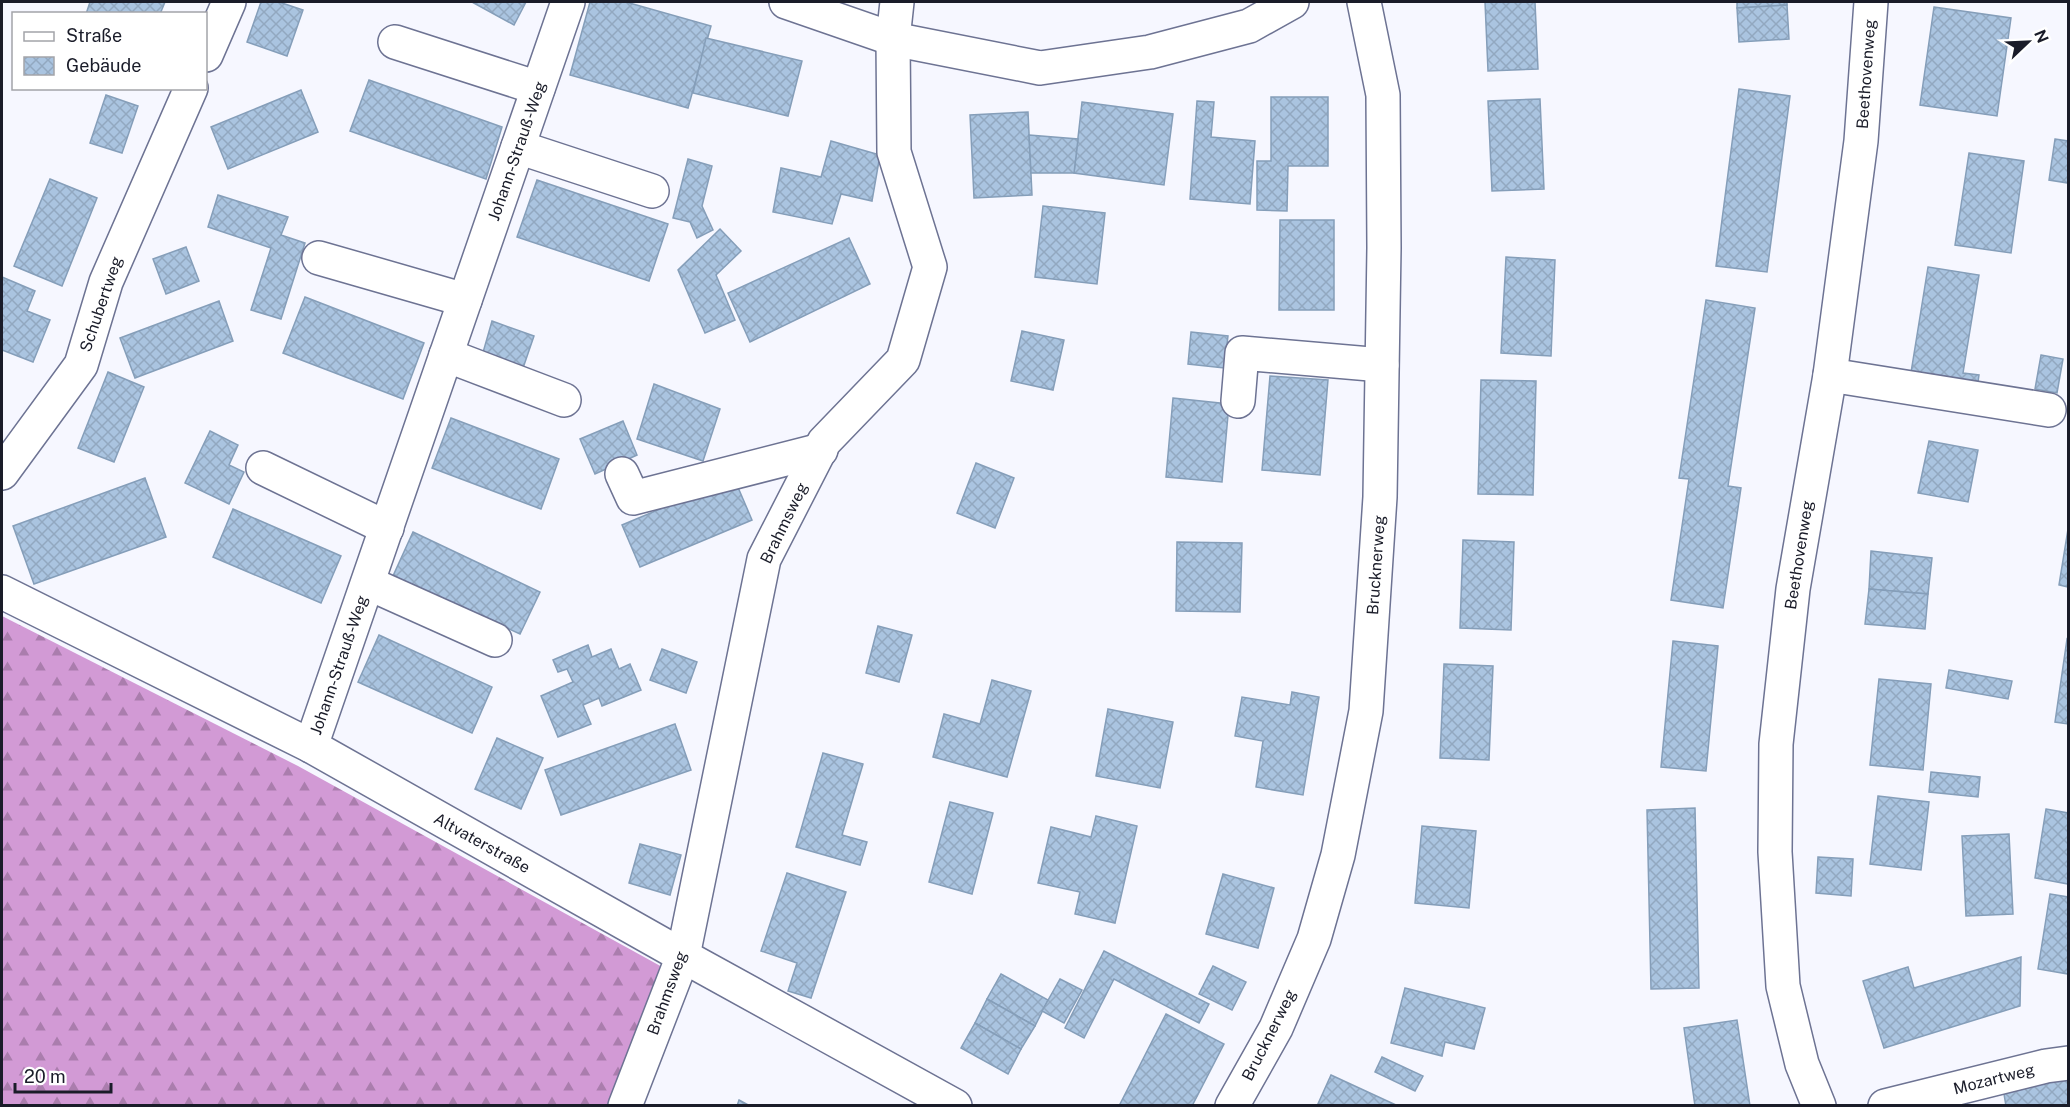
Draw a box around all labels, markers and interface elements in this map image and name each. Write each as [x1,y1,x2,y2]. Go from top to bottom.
legend [12,12,207,90]
north arrow [1998,12,2058,72]
street label: Beethovenweg [1853,18,1879,130]
text: Straße [66,25,122,46]
text: N [2030,27,2053,46]
text: Gebäude [66,55,141,76]
street label: Johann-Strauß-Weg [484,79,550,223]
street label: Schubertweg [76,254,126,354]
street label: Brahmsweg [756,479,812,567]
street label: Beethovenweg [1781,499,1817,611]
street label: Brucknerweg [1363,514,1389,615]
street label: Johann-Strauß-Weg [306,593,372,737]
street label: Altvaterstraße [431,809,533,877]
street label: Brahmsweg [643,948,691,1038]
street label: Brucknerweg [1238,986,1300,1084]
scale bar [15,1056,111,1094]
street label: Mozartweg [1951,1060,2037,1098]
text: 20 m [24,1066,66,1087]

